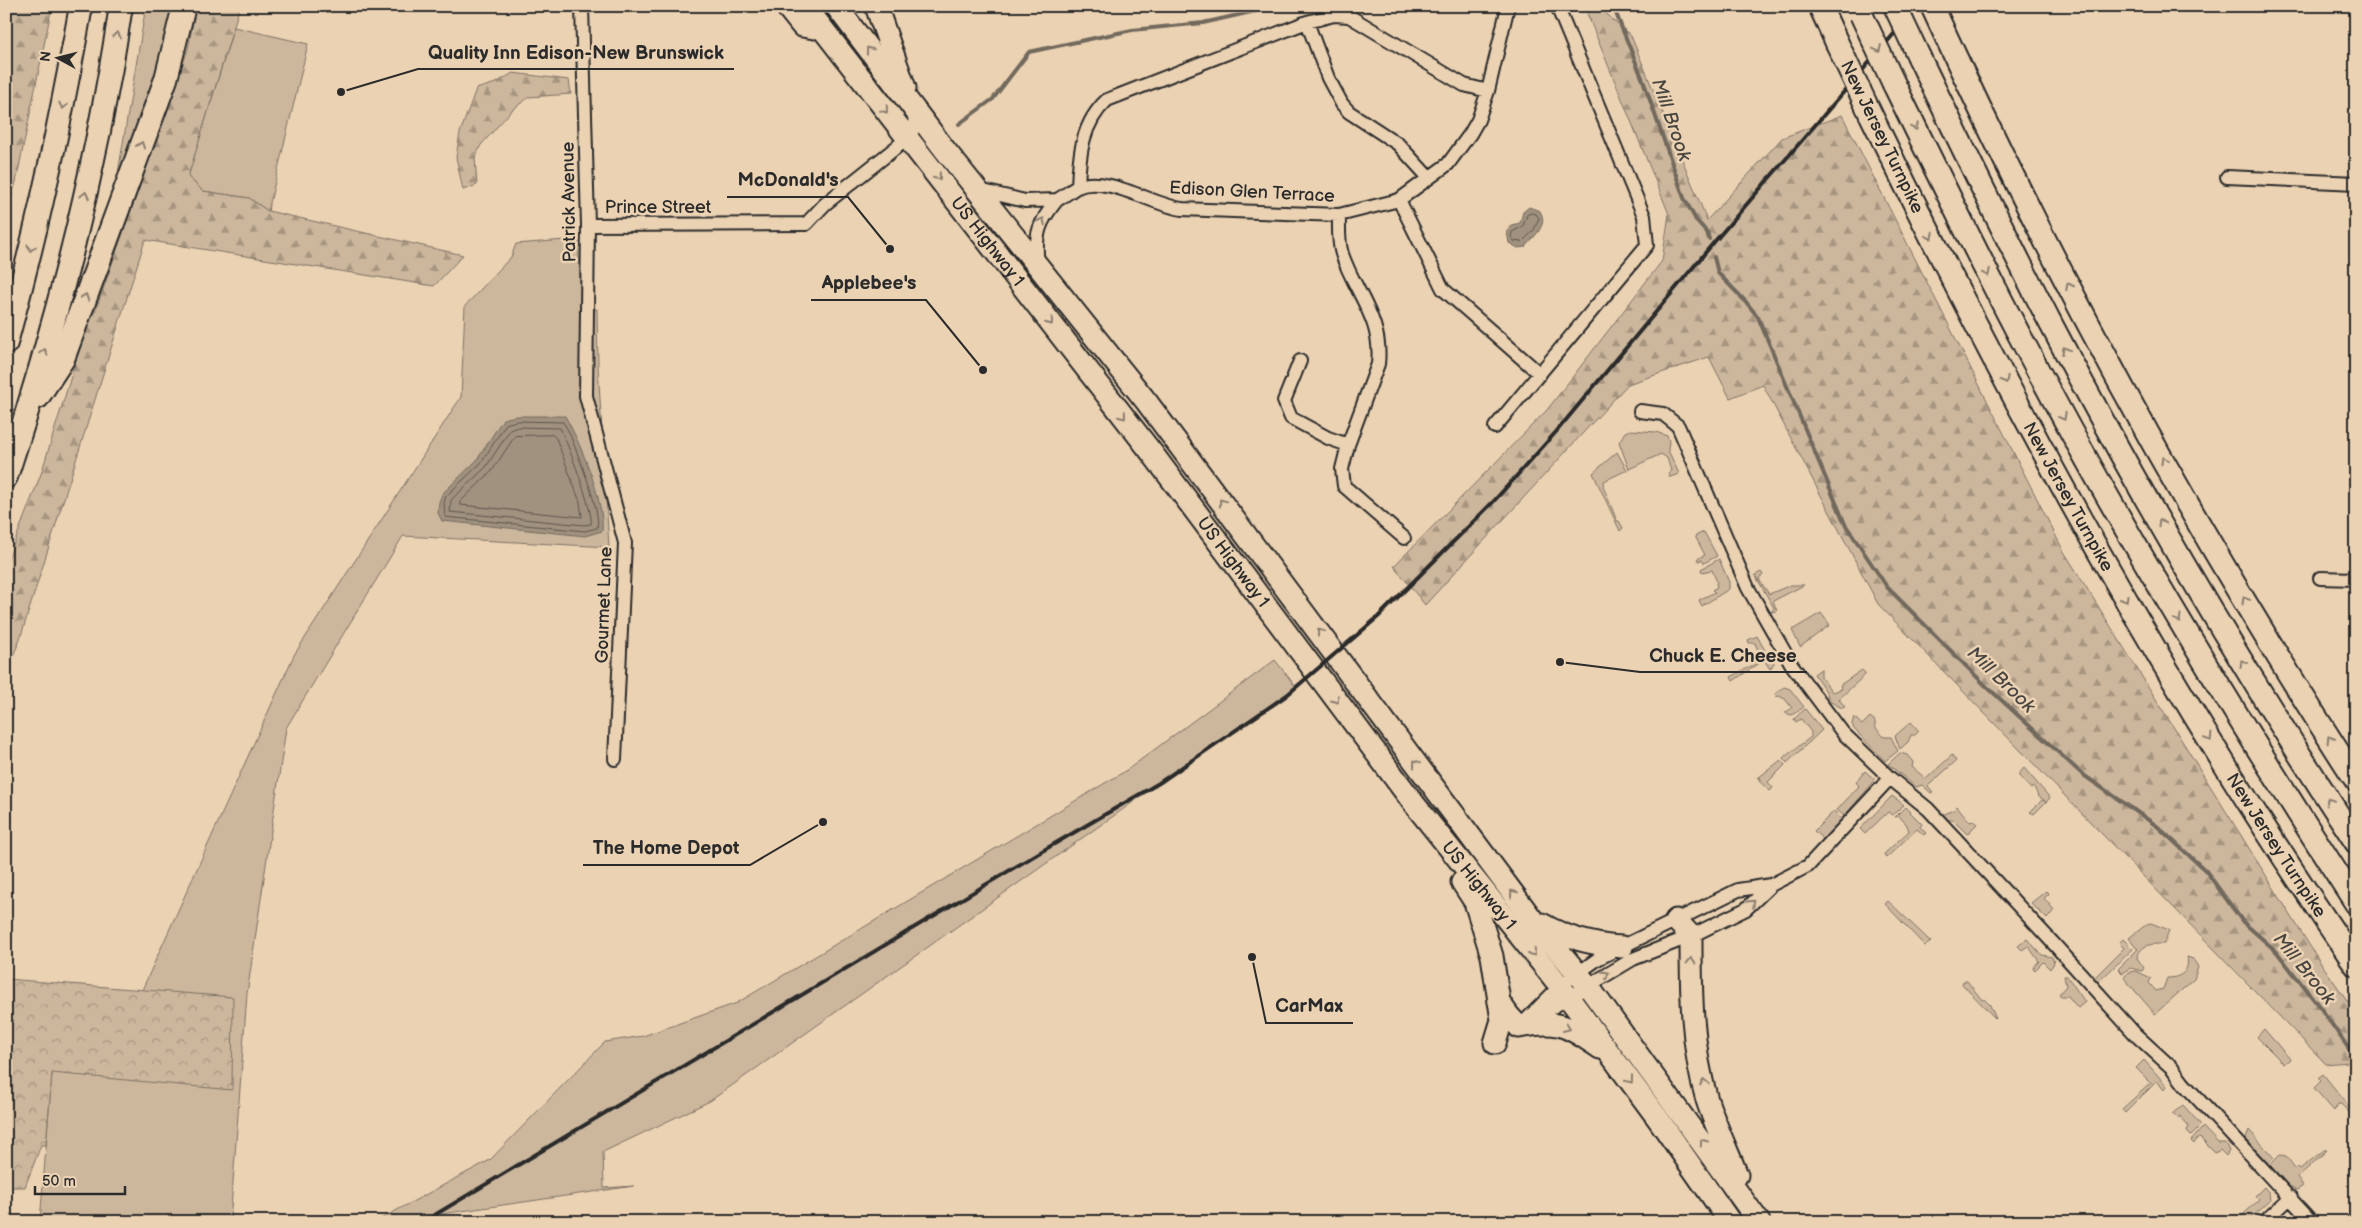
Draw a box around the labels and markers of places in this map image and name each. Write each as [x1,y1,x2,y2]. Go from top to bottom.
callout: Quality Inn Edison-New Brunswick [418,35,734,69]
callout: McDonald's [727,163,848,197]
callout: Applebee's [811,266,926,300]
callout: Chuck E. Cheese [1640,638,1807,672]
callout: The Home Depot [583,831,750,865]
callout: CarMax [1266,989,1353,1023]

